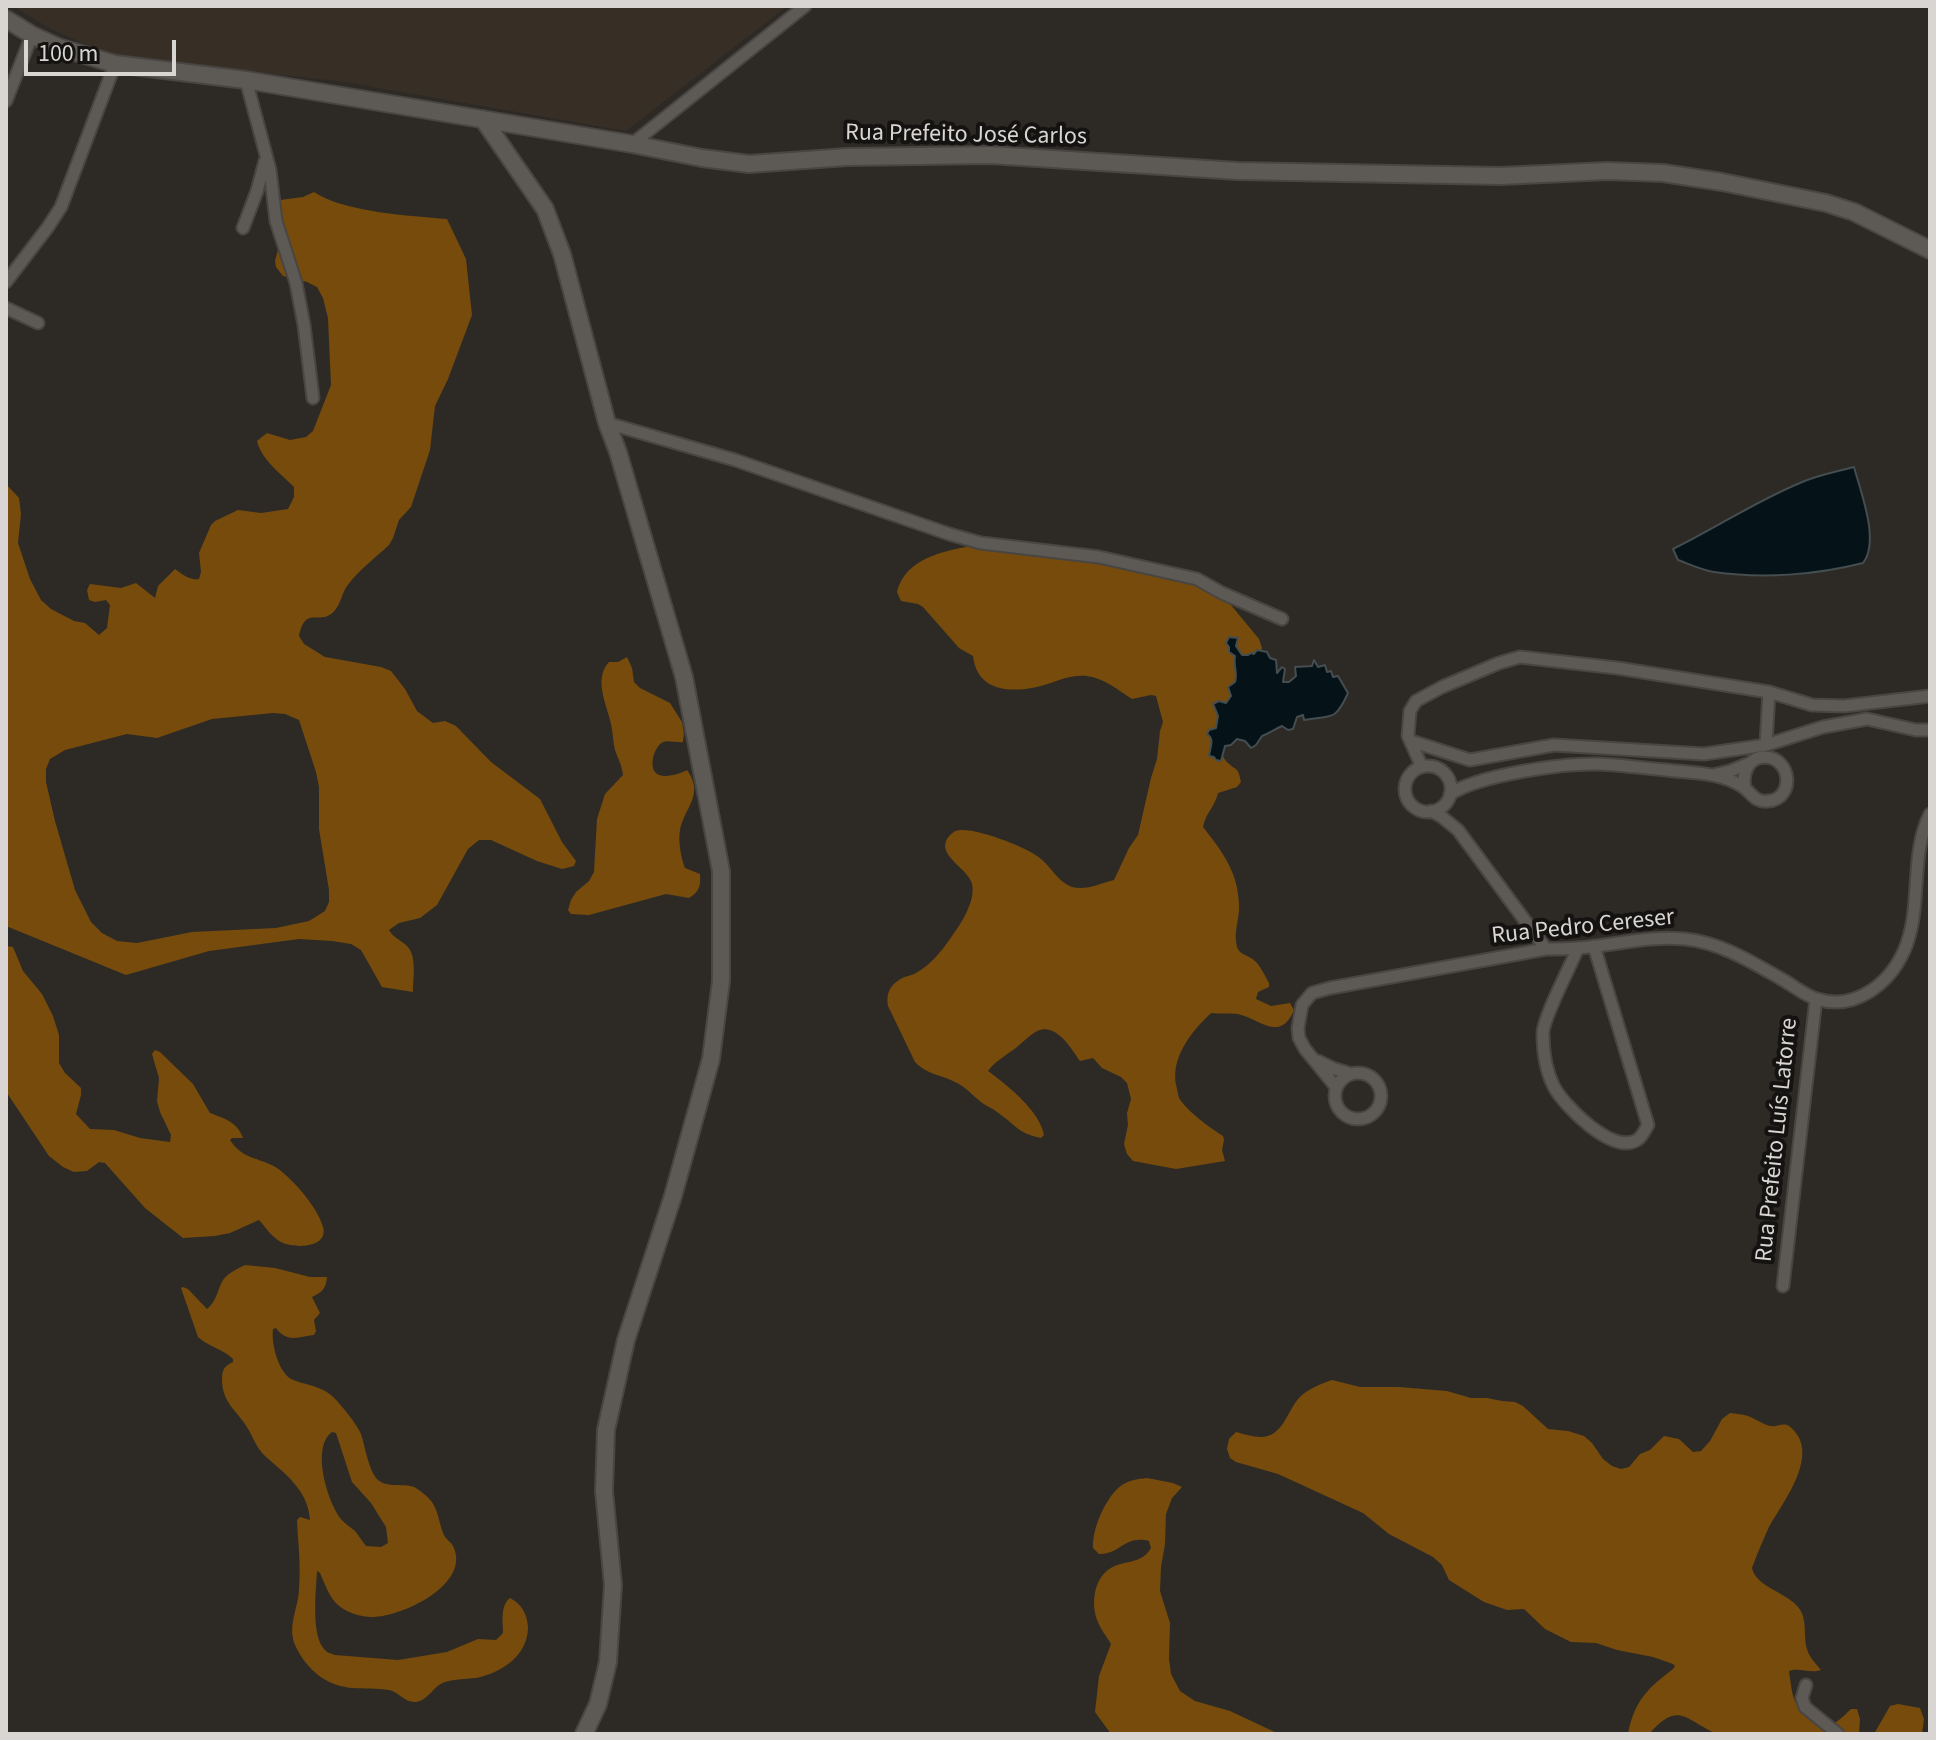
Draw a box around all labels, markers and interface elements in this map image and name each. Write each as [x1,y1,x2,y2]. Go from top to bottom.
scale bar [28,24,180,74]
text: 100 m [38,36,98,71]
street label: Rua Prefeito José Carlos [845,119,1087,153]
street label: Rua Pedro Cereser [1490,904,1676,952]
street label: Rua Prefeito Luís Latorre [1751,1017,1805,1263]

